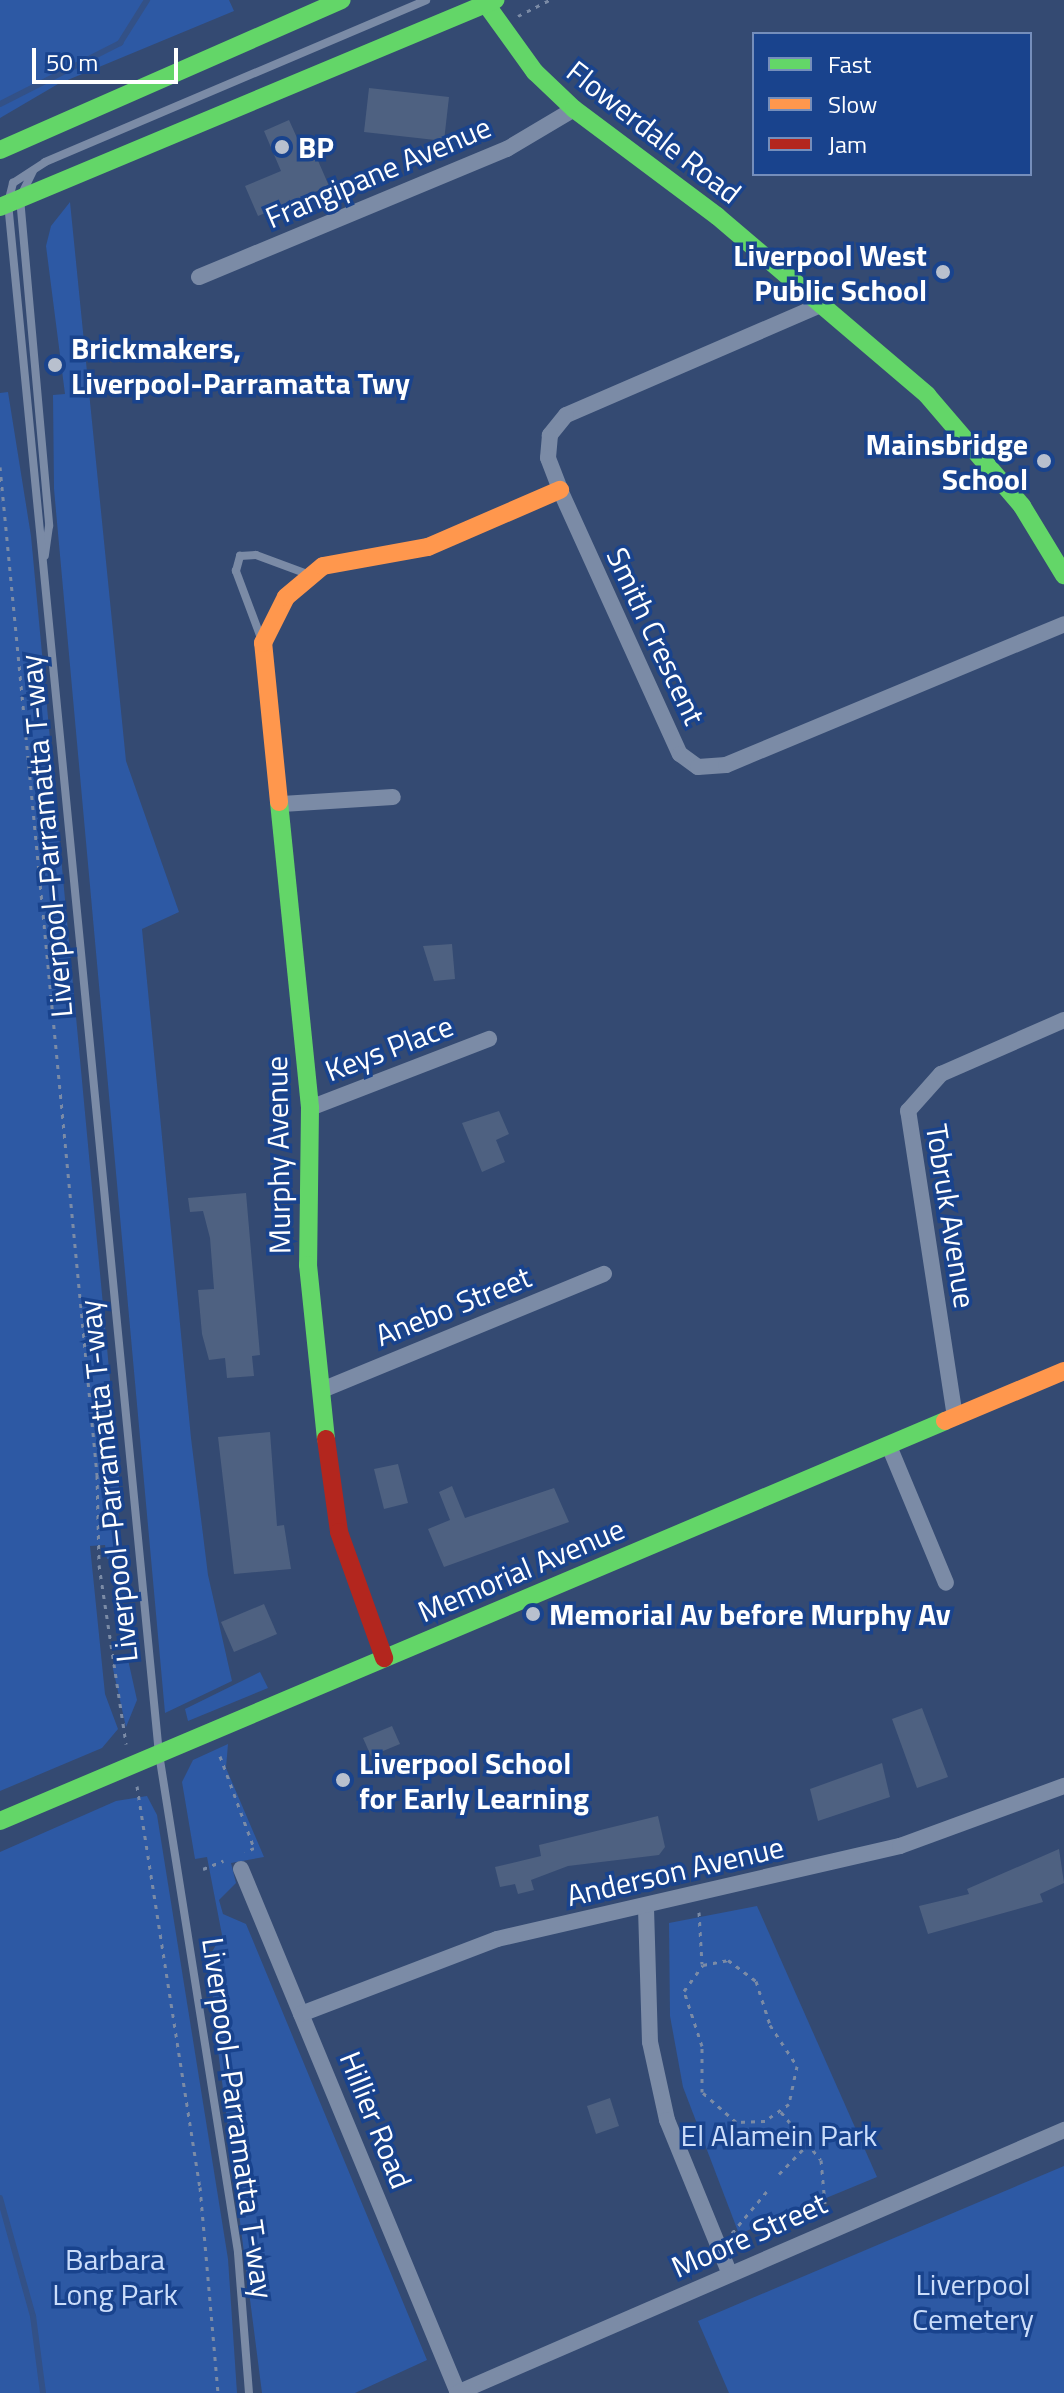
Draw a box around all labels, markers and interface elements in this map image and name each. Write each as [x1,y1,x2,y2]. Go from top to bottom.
scale bar [36,32,182,82]
legend [752,32,1032,176]
text: 50 m [46,44,98,80]
text: Fast [828,46,871,82]
street label: Flowerdale Road [560,53,748,211]
text: Slow [828,86,877,122]
street label: Frangipane Avenue [260,108,496,236]
text: Jam [828,126,867,162]
place label: BP [298,129,334,165]
marker: BP [273,138,291,156]
place label: Liverpool West Public School [733,237,927,308]
marker: Liverpool West Public School [934,263,952,281]
place label: Brickmakers, Liverpool-Parramatta Twy [71,330,410,400]
marker: Brickmakers, Liverpool-Parramatta Twy [46,356,64,374]
place label: Mainsbridge School [865,426,1028,496]
marker: Mainsbridge School [1035,452,1053,470]
street label: Smith Crescent [599,542,713,730]
street label: Liverpool–Parramatta T-way [12,653,80,1019]
street label: Keys Place [320,1007,458,1089]
street label: Murphy Avenue [258,1056,298,1254]
street label: Tobruk Avenue [919,1121,983,1311]
street label: Anebo Street [370,1258,536,1354]
street label: Liverpool–Parramatta T-way [71,1298,145,1664]
street label: Memorial Avenue [412,1510,630,1630]
place label: Memorial Av before Murphy Av [549,1596,951,1632]
marker: Memorial Av before Murphy Av [524,1605,542,1623]
place label: Liverpool School for Early Learning [359,1745,589,1816]
marker: Liverpool School for Early Learning [334,1771,352,1789]
street label: Anderson Avenue [563,1829,787,1913]
street label: Liverpool–Parramatta T-way [195,1935,281,2301]
street label: Hillier Road [332,2046,420,2194]
park label: El Alamein Park [681,2117,877,2153]
street label: Moore Street [666,2185,832,2285]
park label: Barbara Long Park [52,2241,178,2312]
park label: Liverpool Cemetery [912,2266,1034,2336]

